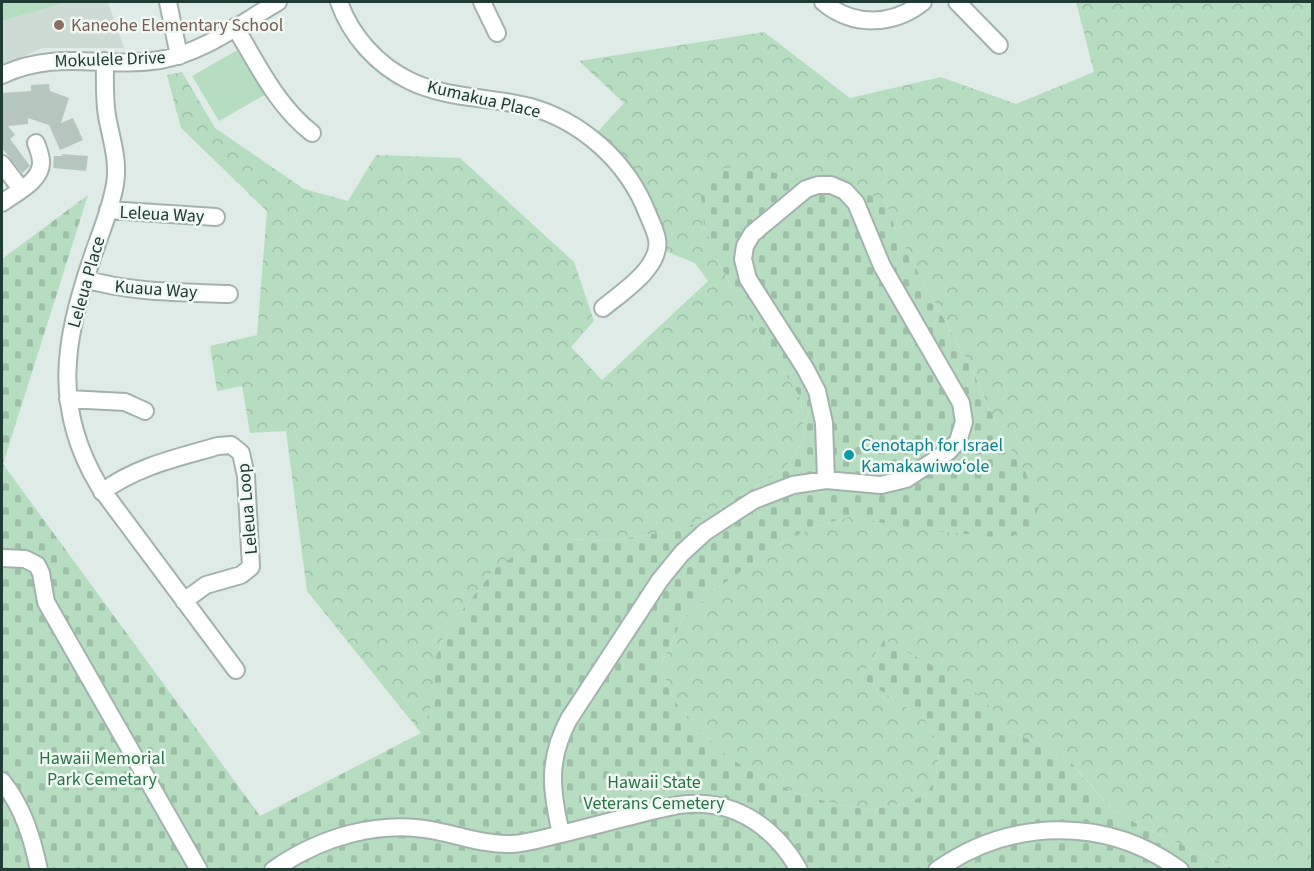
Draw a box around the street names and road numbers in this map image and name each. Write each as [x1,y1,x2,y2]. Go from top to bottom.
street label: Mokulele Drive [54,45,166,74]
street label: Kumakua Place [425,74,543,125]
street label: Leleua Way [119,200,206,229]
street label: Leleua Place [62,233,111,331]
street label: Kuaua Way [114,274,199,305]
street label: Leleua Loop [231,462,264,556]

